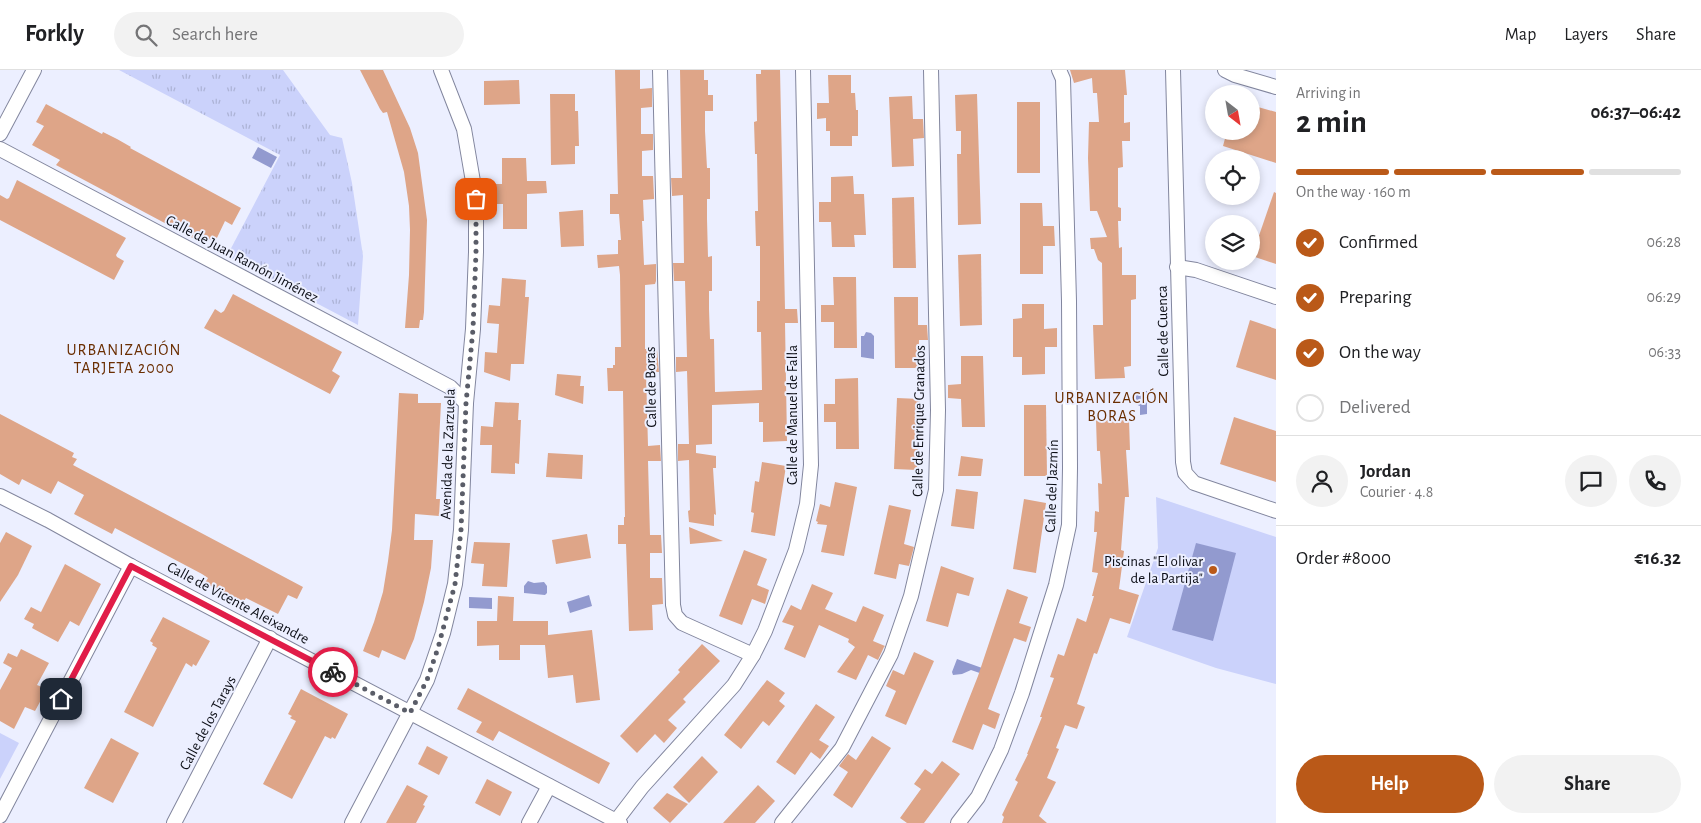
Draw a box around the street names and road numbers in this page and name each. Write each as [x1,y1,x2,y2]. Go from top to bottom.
street label: Calle de Juan Ramón Jiménez [163,212,321,306]
street label: Calle de Cuenca [1155,285,1171,377]
street label: Calle de Manuel de Falla [785,345,800,485]
street label: Calle de Enrique Granados [910,345,928,497]
street label: Calle de Boras [643,346,659,428]
street label: Avenida de la Zarzuela [438,388,458,520]
street label: Calle del Jazmín [1043,439,1061,533]
street label: Calle de Vicente Aleixandre [165,559,312,647]
street label: Calle de los Tarays [177,673,239,773]

